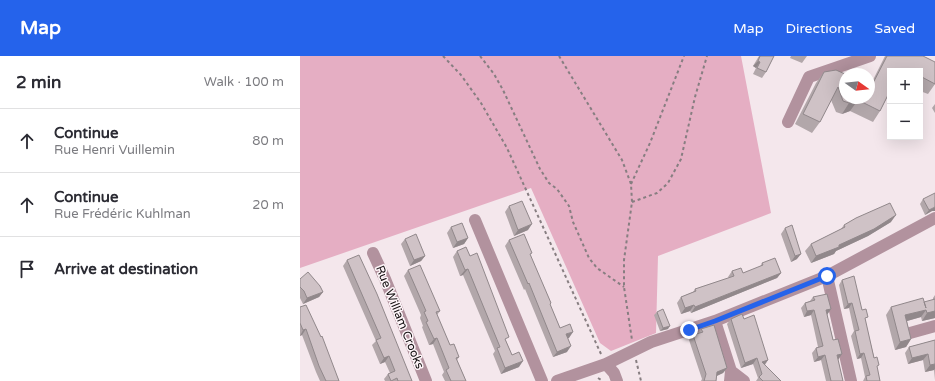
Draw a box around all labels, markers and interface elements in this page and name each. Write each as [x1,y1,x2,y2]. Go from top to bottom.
text: Map [20,17,61,39]
text: Map [733,20,764,37]
text: Directions [786,20,853,37]
text: Saved [875,20,915,37]
north arrow [839,68,875,104]
map controls [887,68,923,140]
button: + [887,68,923,104]
text: 2 min [16,72,61,93]
text: Walk · 100 m [204,74,284,90]
button: − [887,104,923,140]
text: Continue [54,124,118,142]
icon: ahead [16,130,38,152]
text: 80 m [252,133,284,149]
text: Rue Henri Vuillemin [54,142,175,158]
text: Continue [54,188,118,206]
icon: ahead [16,194,38,216]
text: 20 m [252,197,284,213]
text: Rue Frédéric Kuhlman [54,206,191,222]
icon: arrive [16,258,38,280]
text: Arrive at destination [54,260,198,278]
street label: Rue William Crooks [373,263,427,371]
route start [818,267,836,285]
route end [680,321,698,339]

